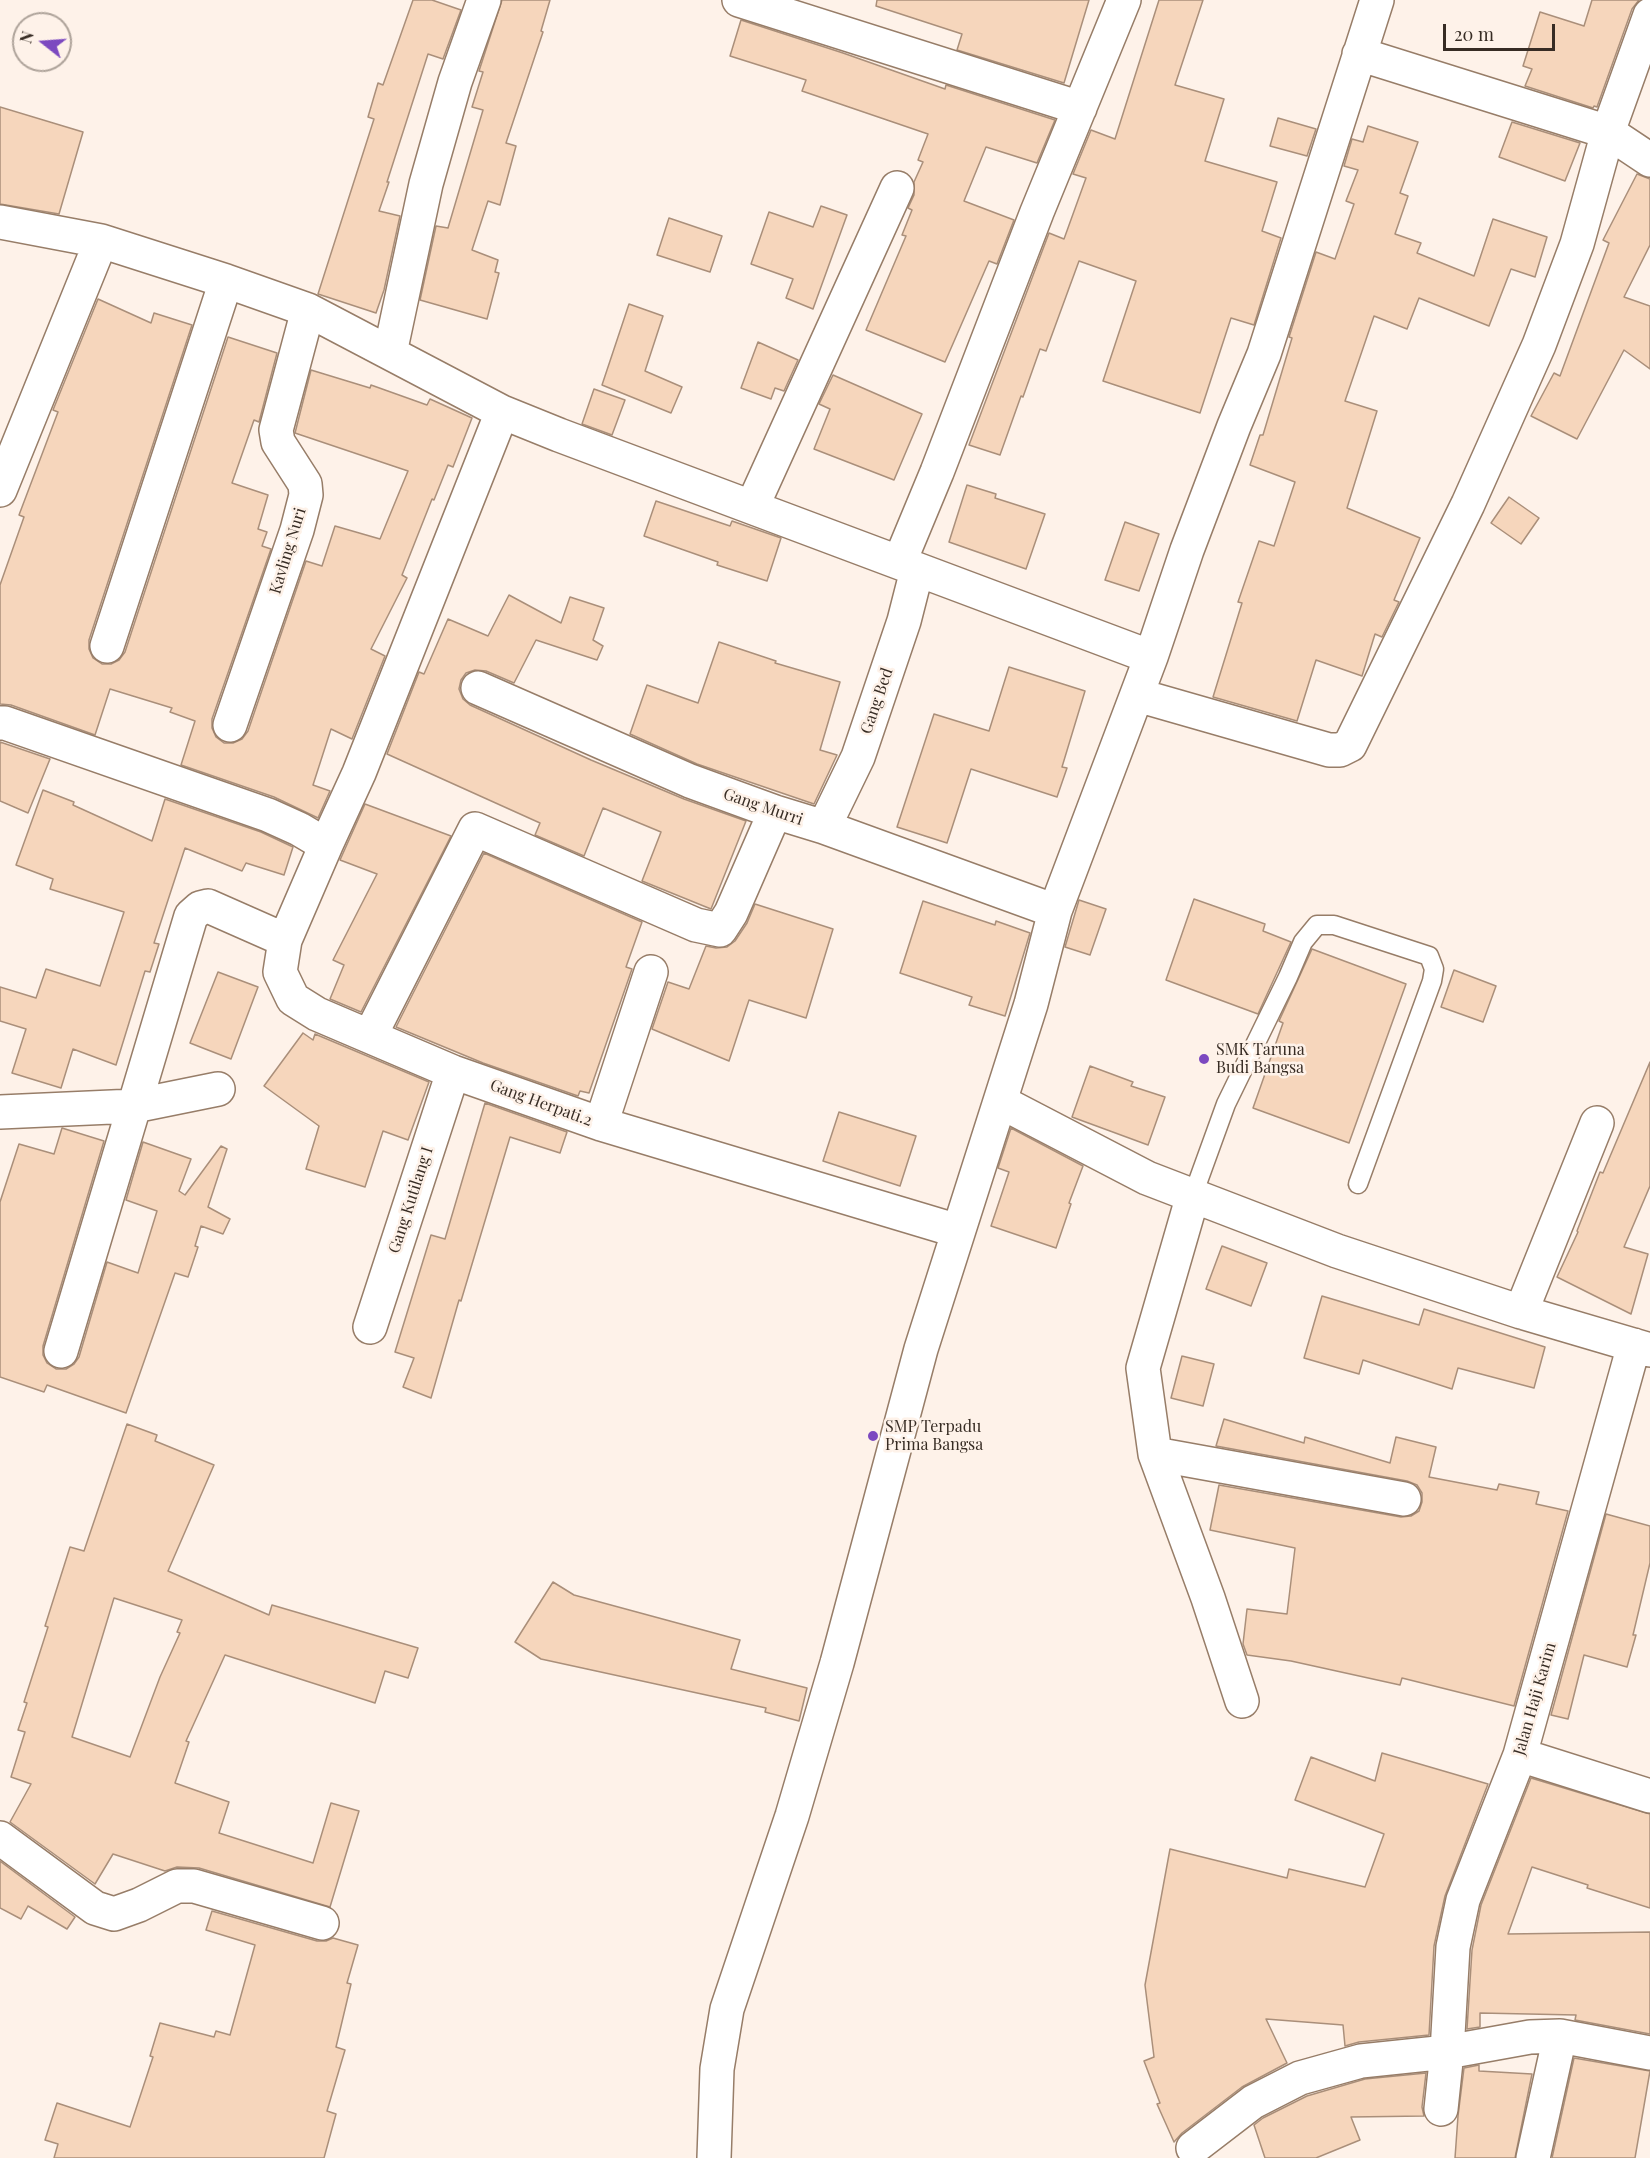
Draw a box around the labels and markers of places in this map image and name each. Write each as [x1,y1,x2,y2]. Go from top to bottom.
place label: SMK Taruna Budi Bangsa [1216,1040,1305,1078]
marker: SMK Taruna Budi Bangsa [1197,1052,1211,1066]
place label: SMP Terpadu Prima Bangsa [885,1417,983,1455]
marker: SMP Terpadu Prima Bangsa [866,1429,880,1443]

